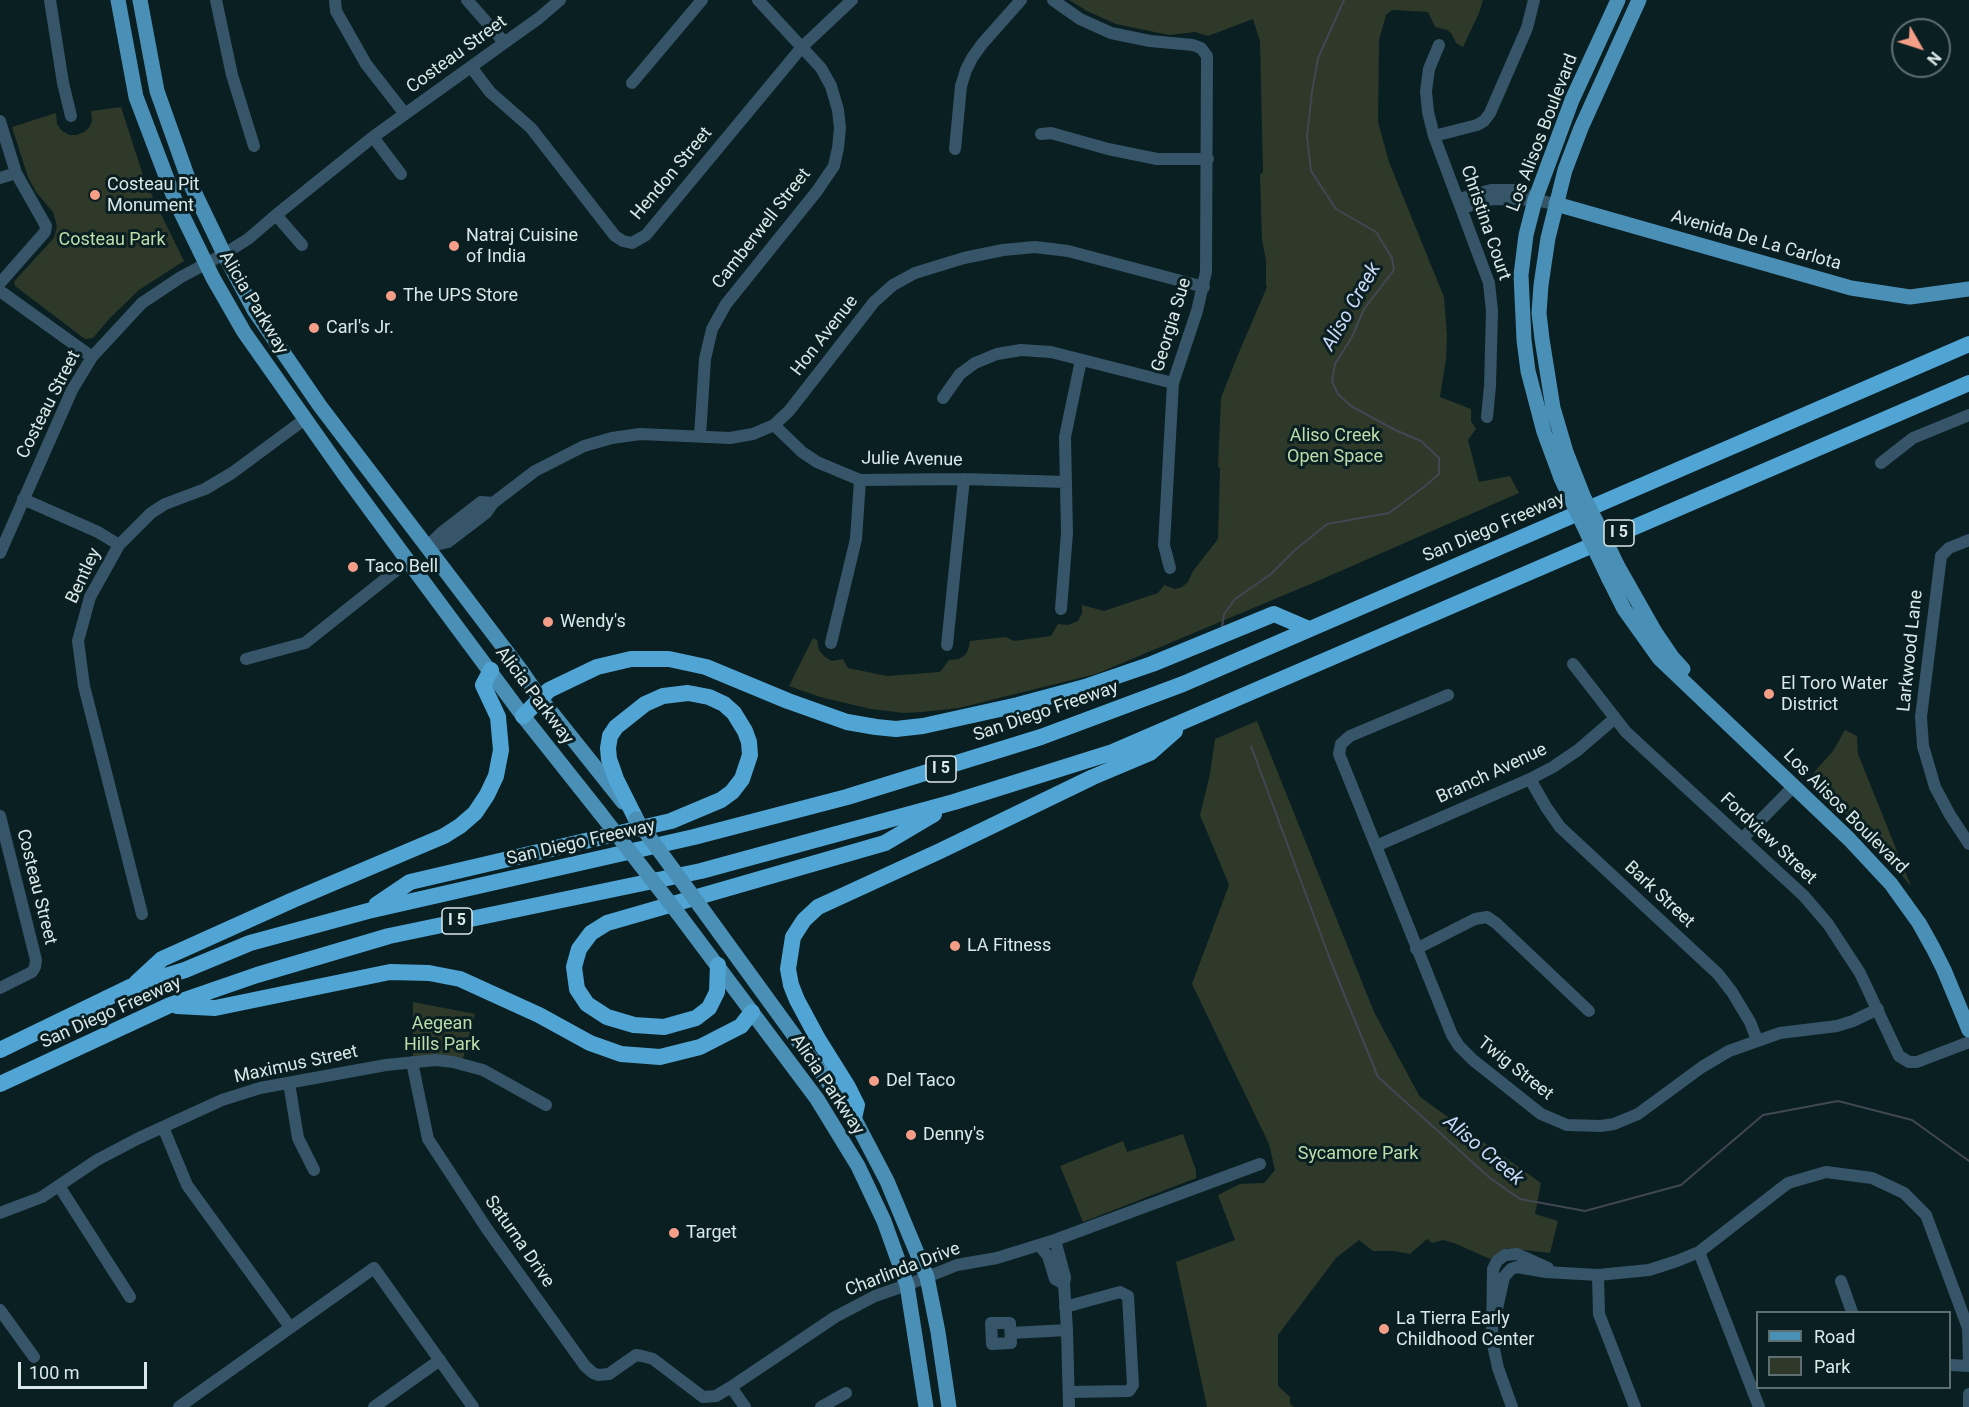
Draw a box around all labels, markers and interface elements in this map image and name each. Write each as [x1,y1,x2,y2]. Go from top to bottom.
street label: Costeau Street [403,11,511,99]
north arrow [1891,18,1951,78]
text: N [1923,48,1945,69]
street label: Los Alisos Boulevard [1503,51,1583,215]
street label: Hendon Street [627,123,717,225]
street label: Christina Court [1455,163,1515,283]
street label: Camberwell Street [708,164,816,294]
place label: Costeau Pit Monument [107,174,200,216]
marker: Costeau Pit Monument [88,188,102,202]
street label: Avenida De La Carlota [1668,206,1844,276]
place label: Natraj Cuisine of India [466,225,578,268]
park label: Costeau Park [58,229,166,251]
marker: Natraj Cuisine of India [447,239,461,253]
street label: Alicia Parkway [214,247,292,359]
water label: Aliso Creek [1317,259,1387,355]
street label: Georgia Sue [1148,276,1196,374]
place label: The UPS Store [403,285,518,307]
marker: The UPS Store [384,289,398,303]
street label: Hon Avenue [787,291,863,381]
place label: Carl's Jr. [326,317,394,339]
marker: Carl's Jr. [307,321,321,335]
street label: Costeau Street [13,347,85,463]
park label: Aliso Creek Open Space [1287,425,1383,468]
street label: Julie Avenue [861,448,963,472]
street label: San Diego Freeway [1420,488,1568,568]
road number: I 5 [1604,520,1634,546]
street label: Bentley [62,545,106,607]
place label: Taco Bell [365,556,438,578]
marker: Taco Bell [346,560,360,574]
street label: Larkwood Lane [1894,589,1928,713]
place label: Wendy's [560,611,626,633]
marker: Wendy's [541,615,555,629]
street label: Alicia Parkway [490,643,578,749]
place label: El Toro Water District [1781,673,1888,716]
street label: San Diego Freeway [971,677,1121,747]
marker: El Toro Water District [1762,687,1776,701]
street label: Branch Avenue [1433,739,1551,809]
street label: Los Alisos Boulevard [1778,745,1912,879]
road number: I 5 [926,756,956,782]
street label: Fordview Street [1715,789,1821,889]
street label: San Diego Freeway [505,815,657,871]
street label: Costeau Street [11,827,61,947]
street label: Bark Street [1619,857,1699,933]
road number: I 5 [442,908,472,934]
place label: LA Fitness [967,935,1051,957]
marker: LA Fitness [948,939,962,953]
street label: San Diego Freeway [37,972,185,1054]
park label: Aegean Hills Park [404,1013,480,1056]
street label: Alicia Parkway [785,1031,869,1139]
street label: Twig Street [1473,1033,1557,1105]
street label: Maximus Street [232,1041,360,1089]
place label: Del Taco [886,1070,955,1092]
marker: Del Taco [867,1074,881,1088]
water label: Aliso Creek [1438,1110,1528,1192]
place label: Denny's [923,1124,985,1146]
marker: Denny's [904,1128,918,1142]
park label: Sycamore Park [1298,1143,1418,1165]
street label: Saturna Drive [479,1192,559,1292]
place label: Target [686,1222,737,1244]
marker: Target [667,1226,681,1240]
street label: Charlinda Drive [843,1238,963,1302]
place label: La Tierra Early Childhood Center [1396,1308,1534,1350]
legend [1756,1311,1951,1389]
marker: La Tierra Early Childhood Center [1377,1322,1391,1336]
text: Road [1814,1326,1855,1347]
scale bar [21,1350,150,1388]
text: Park [1814,1356,1850,1377]
text: 100 m [29,1362,80,1383]

